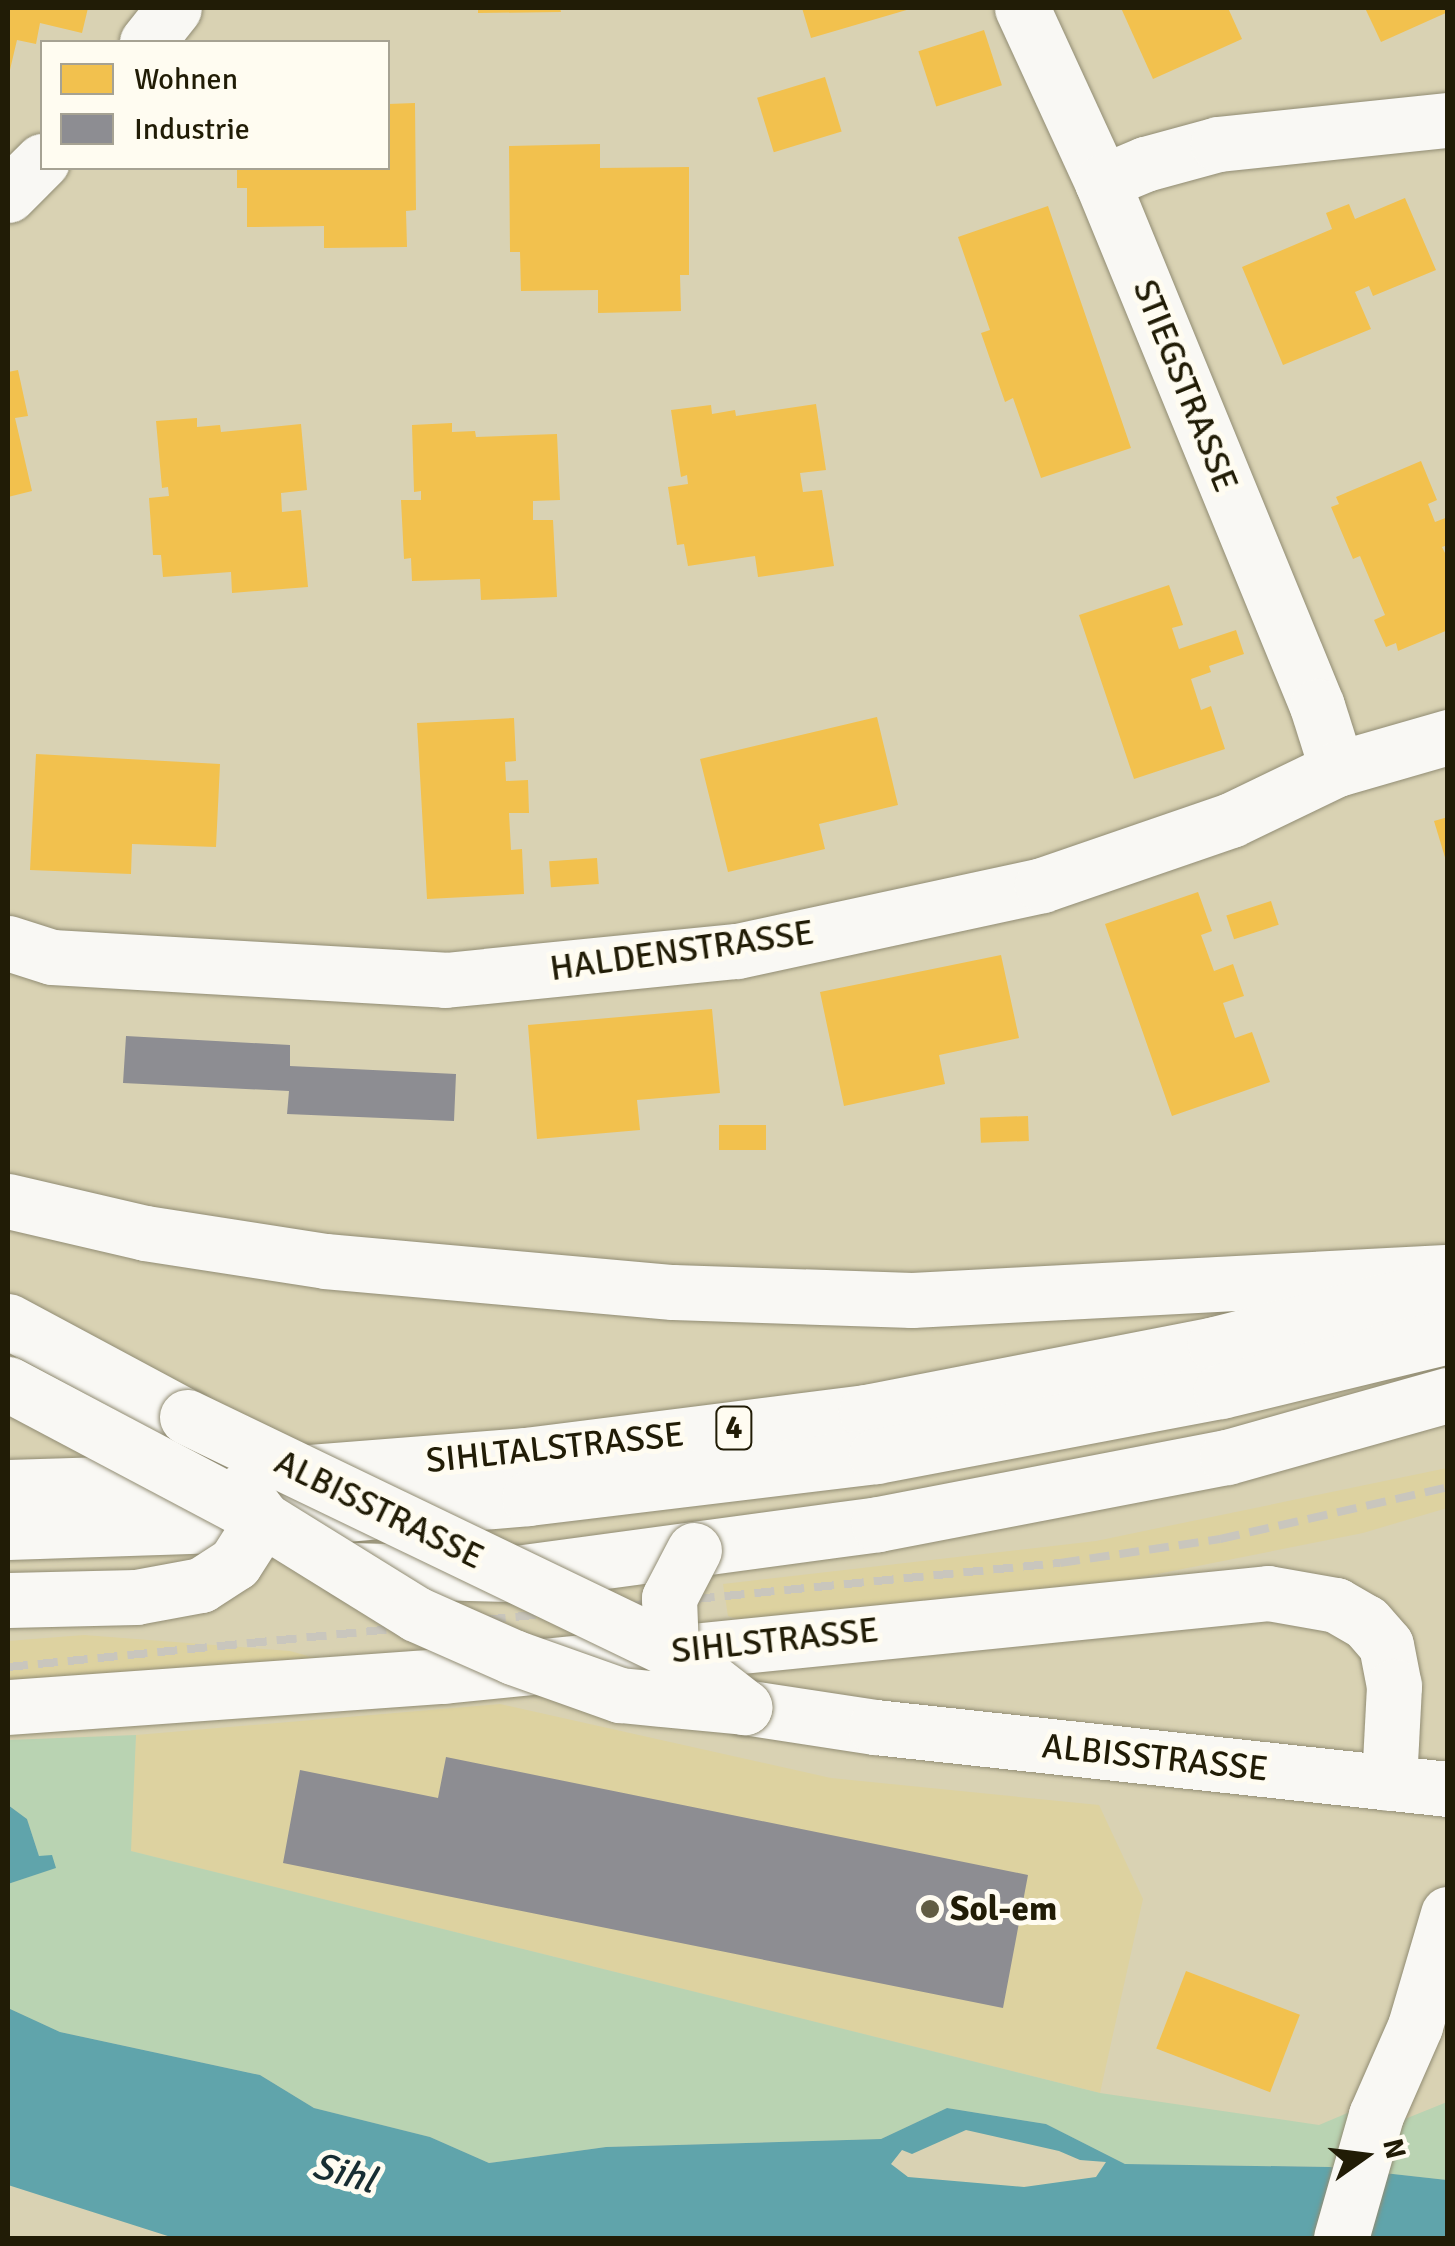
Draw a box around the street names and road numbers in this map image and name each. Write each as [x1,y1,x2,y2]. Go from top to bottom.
street label: STIEGSTRASSE [1123,274,1247,498]
street label: HALDENSTRASSE [547,912,817,990]
road number: 4 [714,1401,754,1455]
street label: SIHLTALSTRASSE [424,1414,686,1482]
street label: ALBISSTRASSE [268,1441,490,1579]
street label: SIHLSTRASSE [669,1609,881,1673]
street label: ALBISSTRASSE [1040,1725,1270,1791]

